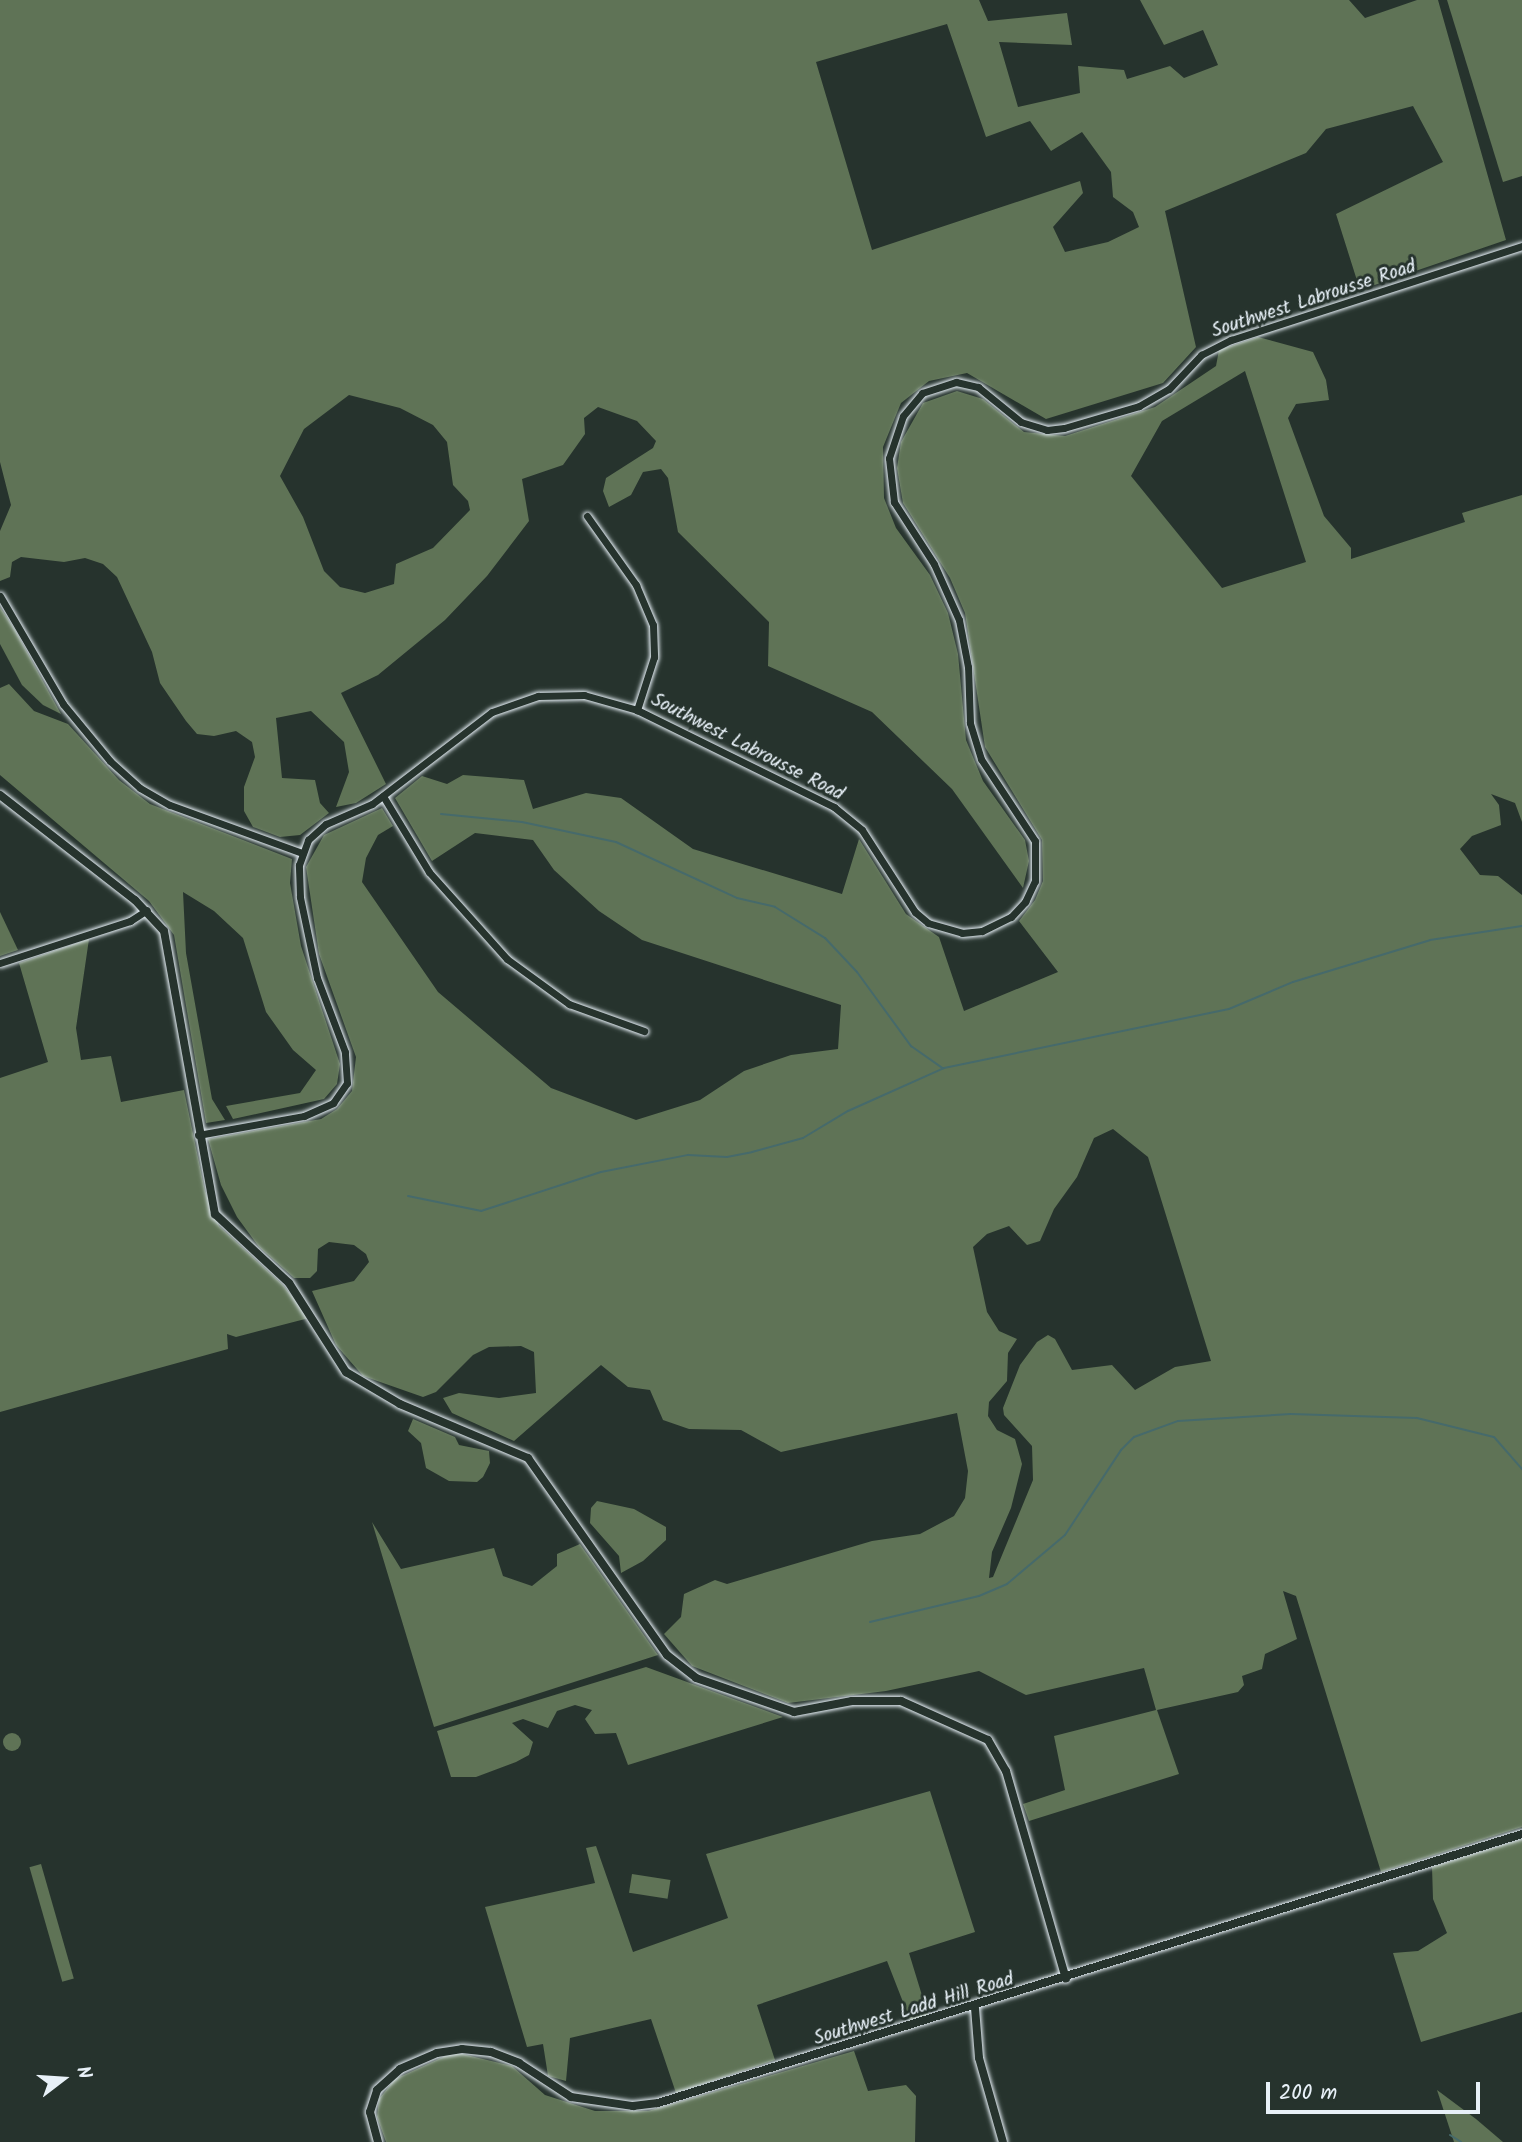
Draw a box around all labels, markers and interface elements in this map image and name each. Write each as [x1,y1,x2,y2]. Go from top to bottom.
street label: Southwest Labrousse Road [1209,256,1419,344]
street label: Southwest Labrousse Road [647,689,847,807]
street label: Southwest Ladd Hill Road [811,1969,1017,2051]
north arrow [28,2044,98,2114]
text: N [67,2063,99,2083]
scale bar [1270,2068,1484,2112]
text: 200 m [1279,2077,1337,2110]

